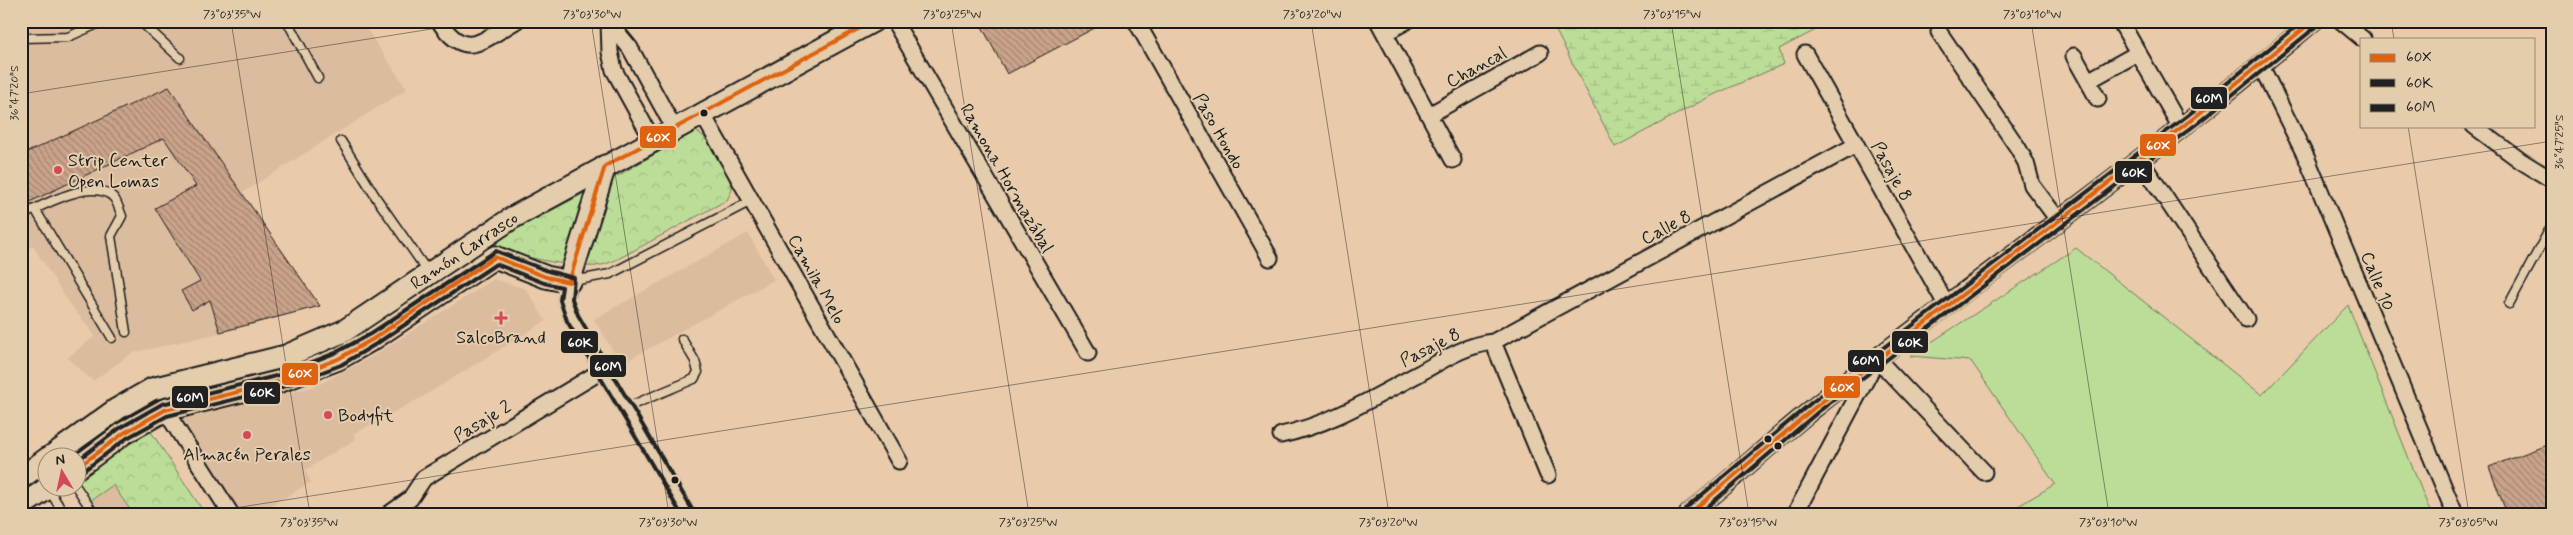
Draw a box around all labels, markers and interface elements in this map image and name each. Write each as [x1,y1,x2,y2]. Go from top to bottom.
text: 73°03'35"W [203,7,261,23]
text: 73°03'30"W [563,7,621,23]
text: 73°03'25"W [923,7,981,23]
text: 73°03'20"W [1283,7,1341,23]
text: 73°03'15"W [1643,7,1701,23]
text: 73°03'10"W [2003,7,2061,23]
legend [2360,38,2536,128]
street label: Chancal [1442,42,1511,94]
text: 60X [2406,48,2432,68]
text: 36°47'20"S [7,65,23,121]
text: 60K [2406,74,2433,94]
line badge: 60M [2190,86,2228,110]
street label: Paso Hondo [1187,89,1250,174]
text: 60M [2195,90,2223,108]
text: 60M [2406,98,2435,118]
street label: Ramona Hormazábal [954,99,1059,258]
unlabelled marker [699,108,709,118]
text: 36°47'25"S [2552,114,2568,169]
line badge: 60X [639,125,677,149]
text: 60X [646,129,670,147]
line badge: 60X [2139,133,2177,157]
street label: Pasaje 8 [1865,137,1917,206]
text: 60X [2146,137,2170,155]
place label: Strip Center Open Lomas [68,149,168,194]
line badge: 60K [2114,160,2153,184]
marker: Strip Center Open Lomas [52,164,64,176]
text: 60K [2121,164,2148,182]
street label: Calle 8 [1637,205,1696,251]
street label: Ramón Carrasco [406,206,522,296]
street label: Camila Melo [782,230,851,329]
street label: Calle 10 [2354,248,2400,315]
marker: SalcoBrand [495,312,507,324]
street label: Pasaje 8 [1396,322,1465,373]
place label: SalcoBrand [456,326,546,350]
line badge: 60K [560,330,599,354]
line badge: 60K [1891,330,1929,354]
text: 60K [567,334,594,352]
text: 60K [1897,334,1924,352]
line badge: 60M [1847,349,1885,373]
text: 60M [1852,352,1880,370]
line badge: 60M [589,354,627,378]
text: 60M [594,358,622,376]
line badge: 60X [281,362,319,386]
text: 60X [288,365,312,383]
line badge: 60X [1823,375,1861,399]
text: 60X [1830,379,1854,397]
line badge: 60K [243,381,281,405]
text: 60K [249,384,276,402]
line badge: 60M [171,385,209,409]
text: 60M [176,389,204,407]
street label: Pasaje 2 [449,395,516,448]
place label: Bodyfit [338,404,394,428]
marker: Bodyfit [322,409,334,421]
marker: Almacén Perales [241,429,253,441]
unlabelled marker [1763,434,1773,444]
unlabelled marker [1773,441,1783,451]
place label: Almacén Perales [183,443,311,467]
north arrow [38,448,88,498]
text: N [54,451,66,470]
unlabelled marker [670,475,680,485]
text: 73°03'35"W [280,515,338,531]
text: 73°03'30"W [639,515,697,531]
text: 73°03'25"W [999,515,1057,531]
text: 73°03'20"W [1359,515,1417,531]
text: 73°03'15"W [1719,515,1777,531]
text: 73°03'10"W [2079,515,2137,531]
text: 73°03'05"W [2438,515,2498,531]

